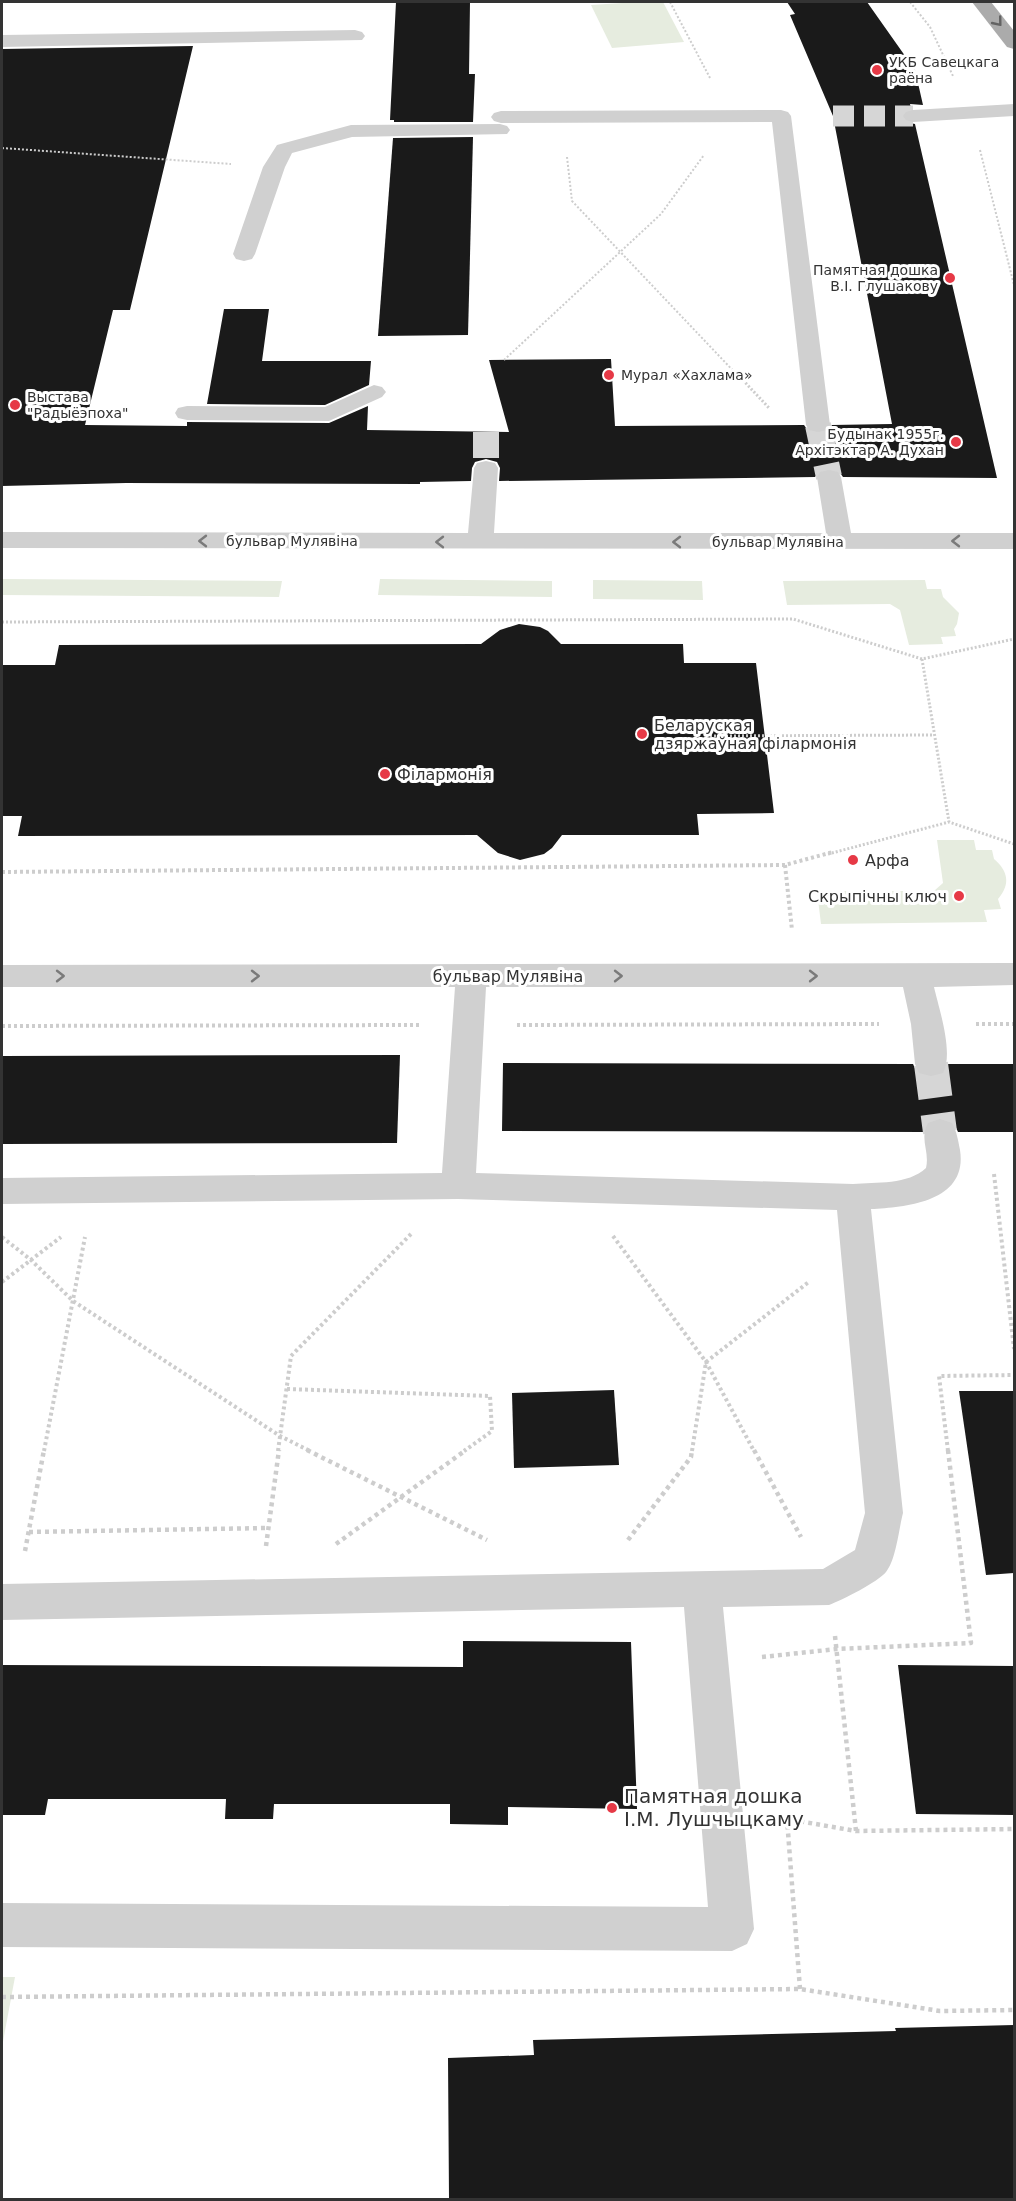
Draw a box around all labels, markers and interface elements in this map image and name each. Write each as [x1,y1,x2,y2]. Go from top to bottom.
one-way arrow [991,15,1002,26]
place label: УКБ Савецкага раёна [889,54,999,86]
marker: УКБ Савецкага раёна [870,63,884,77]
place label: Памятная дошка В.І. Глушакову [813,262,938,294]
marker: Памятная дошка В.І. Глушакову [943,271,957,285]
place label: Мурал «Хахлама» [621,367,752,383]
marker: Мурал «Хахлама» [602,368,616,382]
place label: Выстава "Радыёэпоха" [27,389,129,421]
marker: Выстава "Радыёэпоха" [8,398,22,412]
place label: Будынак 1955г. Архітэктар А. Духан [795,426,944,458]
marker: Будынак 1955г. Архітэктар А. Духан [949,435,963,449]
street label: бульвар Мулявіна [226,533,358,549]
street label: бульвар Мулявіна [712,534,844,550]
one-way arrow [199,535,208,547]
one-way arrow [952,535,961,547]
one-way arrow [436,536,445,548]
one-way arrow [673,536,682,548]
place label: Беларуская дзяржаўная філармонія [654,716,857,753]
marker: Беларуская дзяржаўная філармонія [635,727,649,741]
place label: Філармонія [397,765,492,784]
marker: Філармонія [378,767,392,781]
place label: Арфа [865,851,910,870]
marker: Арфа [846,853,860,867]
place label: Скрыпічны ключ [808,887,947,906]
marker: Скрыпічны ключ [952,889,966,903]
street label: бульвар Мулявіна [433,967,583,986]
one-way arrow [55,970,64,982]
one-way arrow [250,970,259,982]
one-way arrow [613,970,622,982]
one-way arrow [808,970,817,982]
place label: Памятная дошка І.М. Лушчыцкаму [624,1784,804,1831]
marker: Памятная дошка І.М. Лушчыцкаму [605,1801,619,1815]

